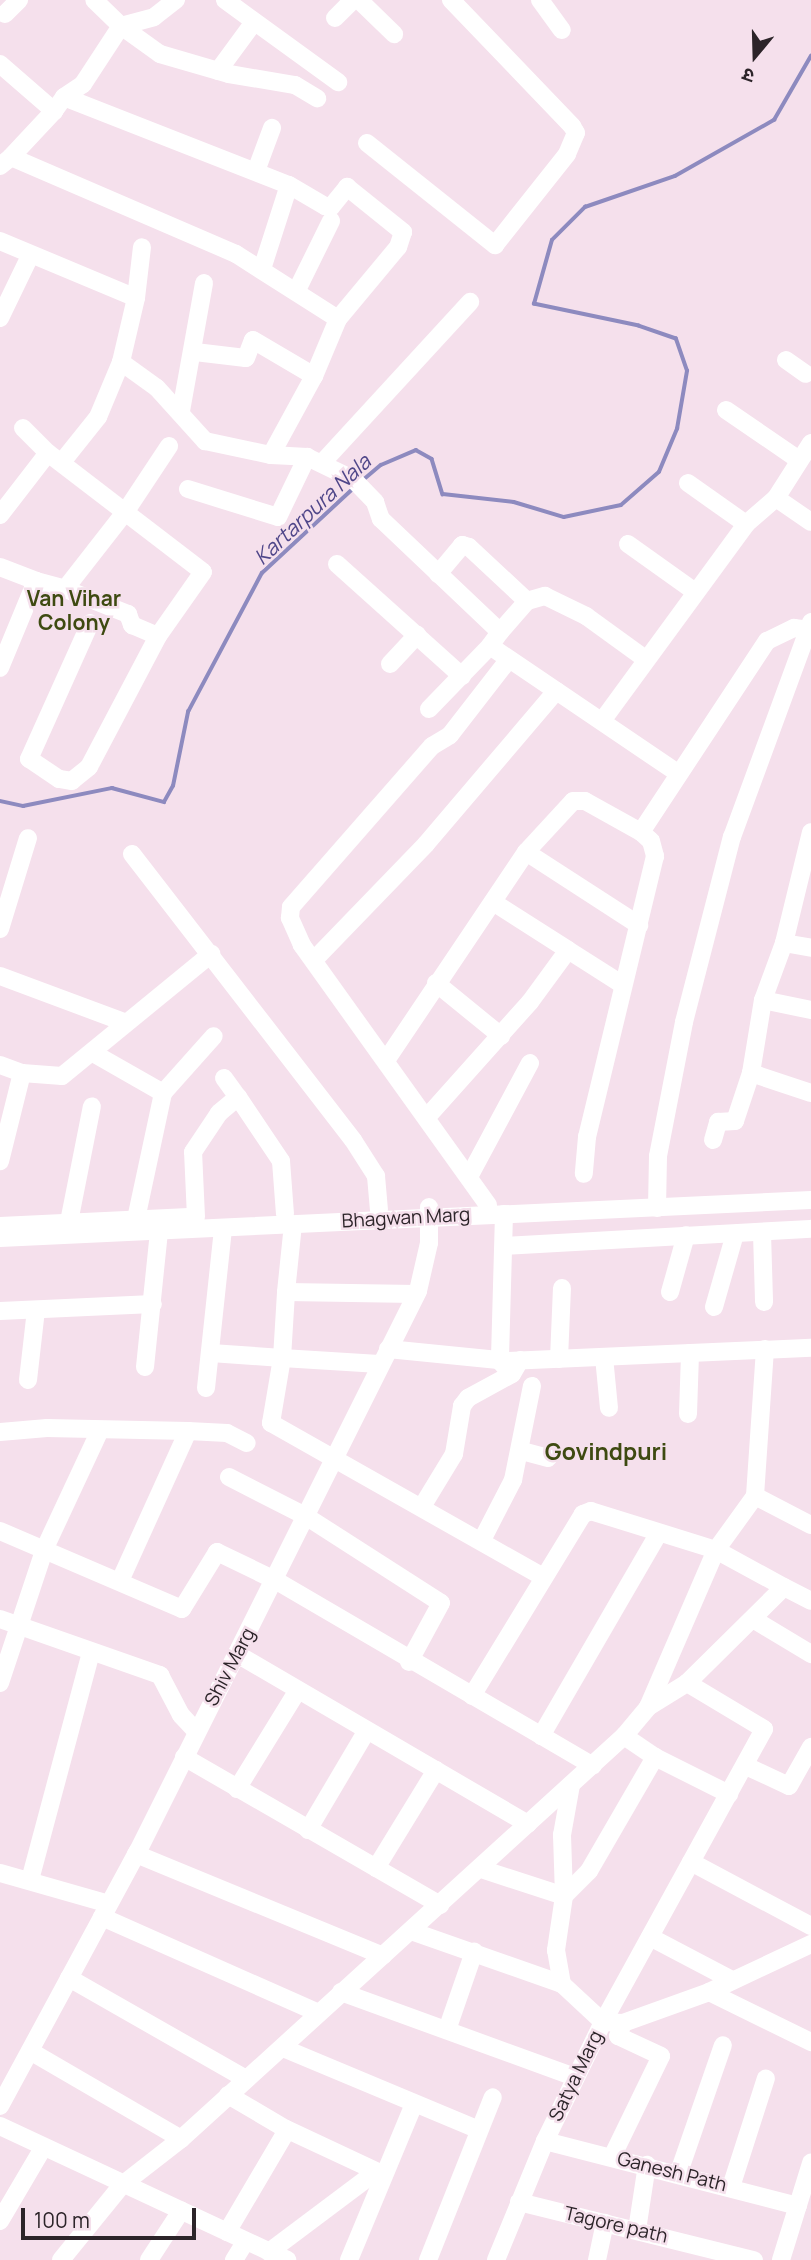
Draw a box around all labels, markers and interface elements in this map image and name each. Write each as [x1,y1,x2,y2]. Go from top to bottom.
north arrow [720,21,790,91]
text: उ [739,62,758,90]
water label: Kartarpura Nala [249,449,375,569]
district label: Van Vihar Colony [27,585,121,635]
street label: Bhagwan Marg [341,1203,471,1233]
district label: Govindpuri [545,1437,667,1465]
street label: Shiv Marg [200,1624,260,1710]
street label: Satya Marg [544,2027,608,2125]
street label: Ganesh Path [615,2147,729,2197]
scale bar [24,2194,200,2238]
street label: Tagore path [562,2202,670,2248]
text: 100 m [34,2206,90,2234]

